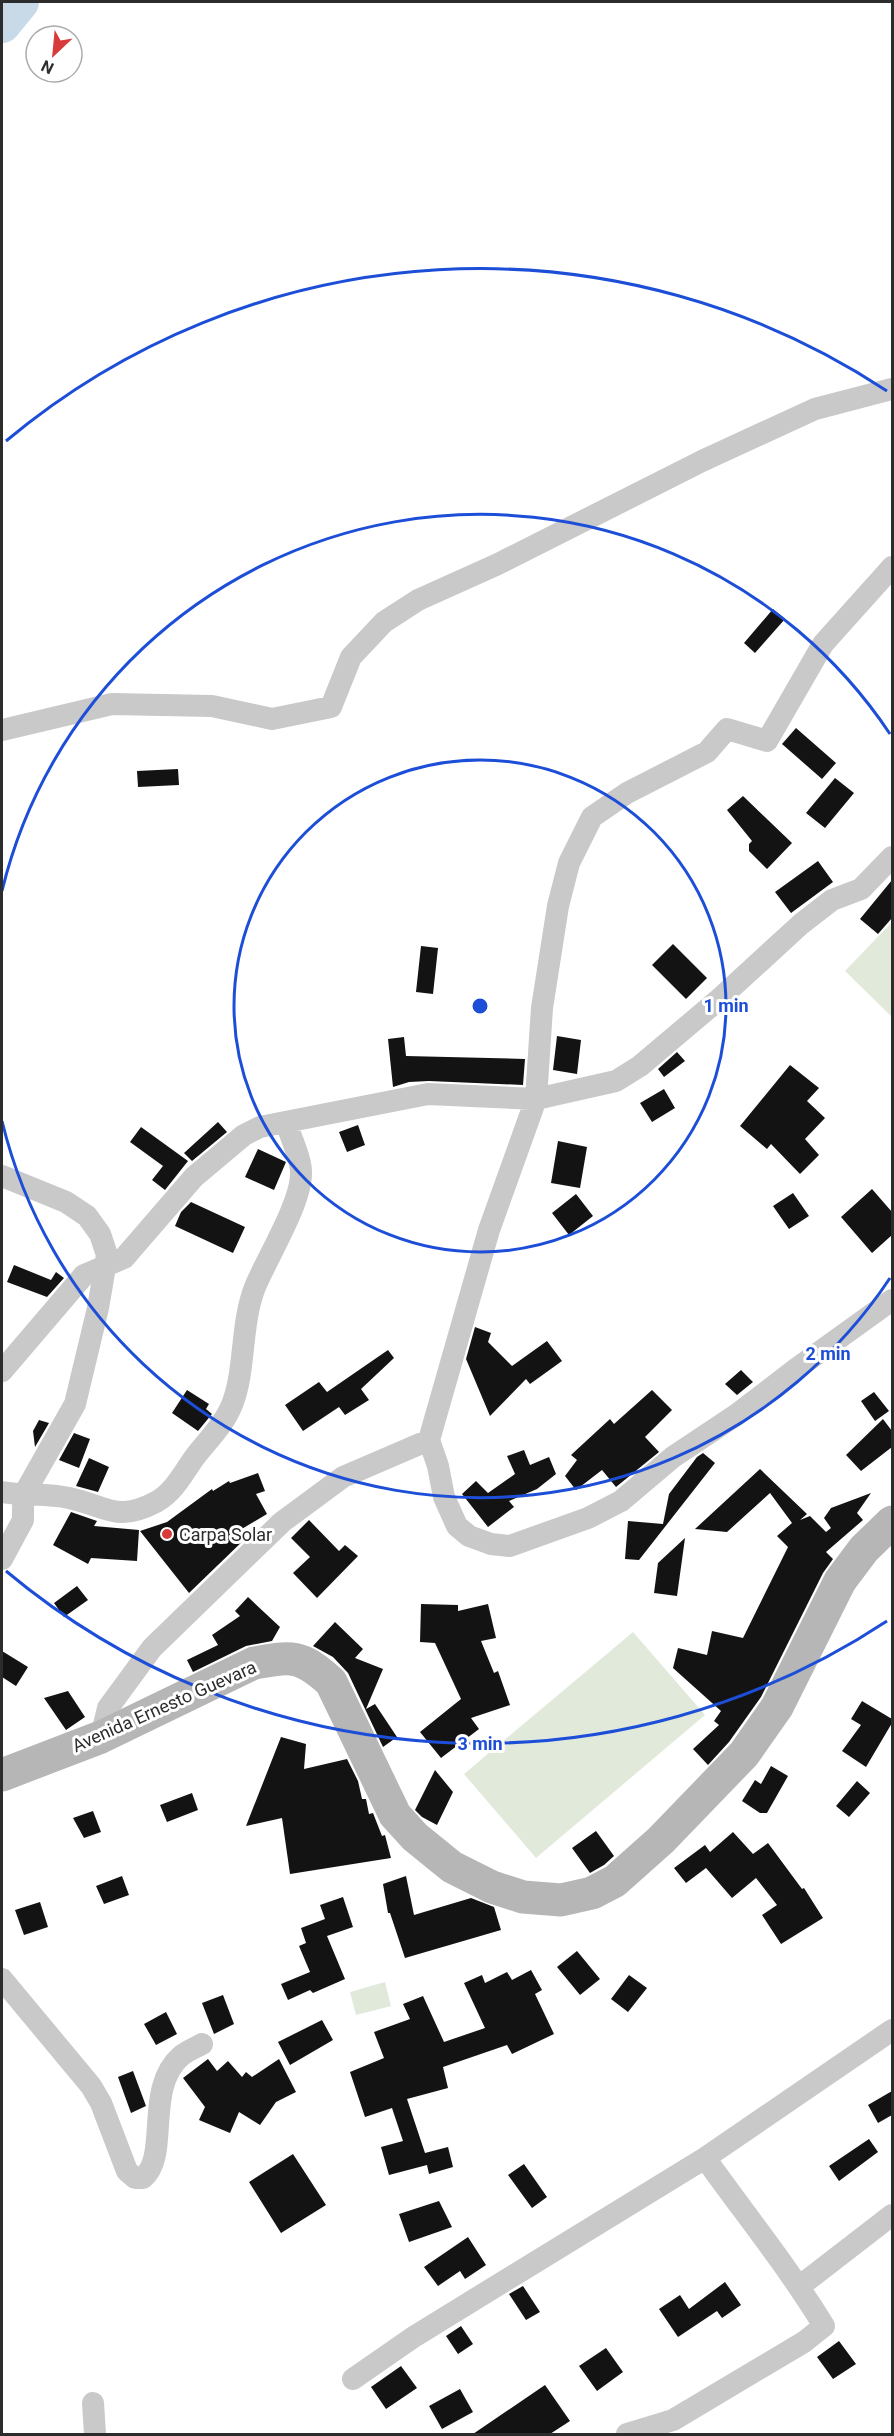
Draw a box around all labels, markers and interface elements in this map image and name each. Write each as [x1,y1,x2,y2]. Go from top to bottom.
north arrow [24,24,84,84]
text: N [38,56,57,78]
text: 1 min [703,995,749,1016]
centre of rings [470,996,490,1016]
text: 2 min [805,1343,851,1364]
place label: Carpa Solar [179,1524,272,1545]
marker: Carpa Solar [160,1527,174,1541]
street label: Avenida Ernesto Guevara [69,1656,259,1756]
text: 3 min [457,1733,503,1754]

